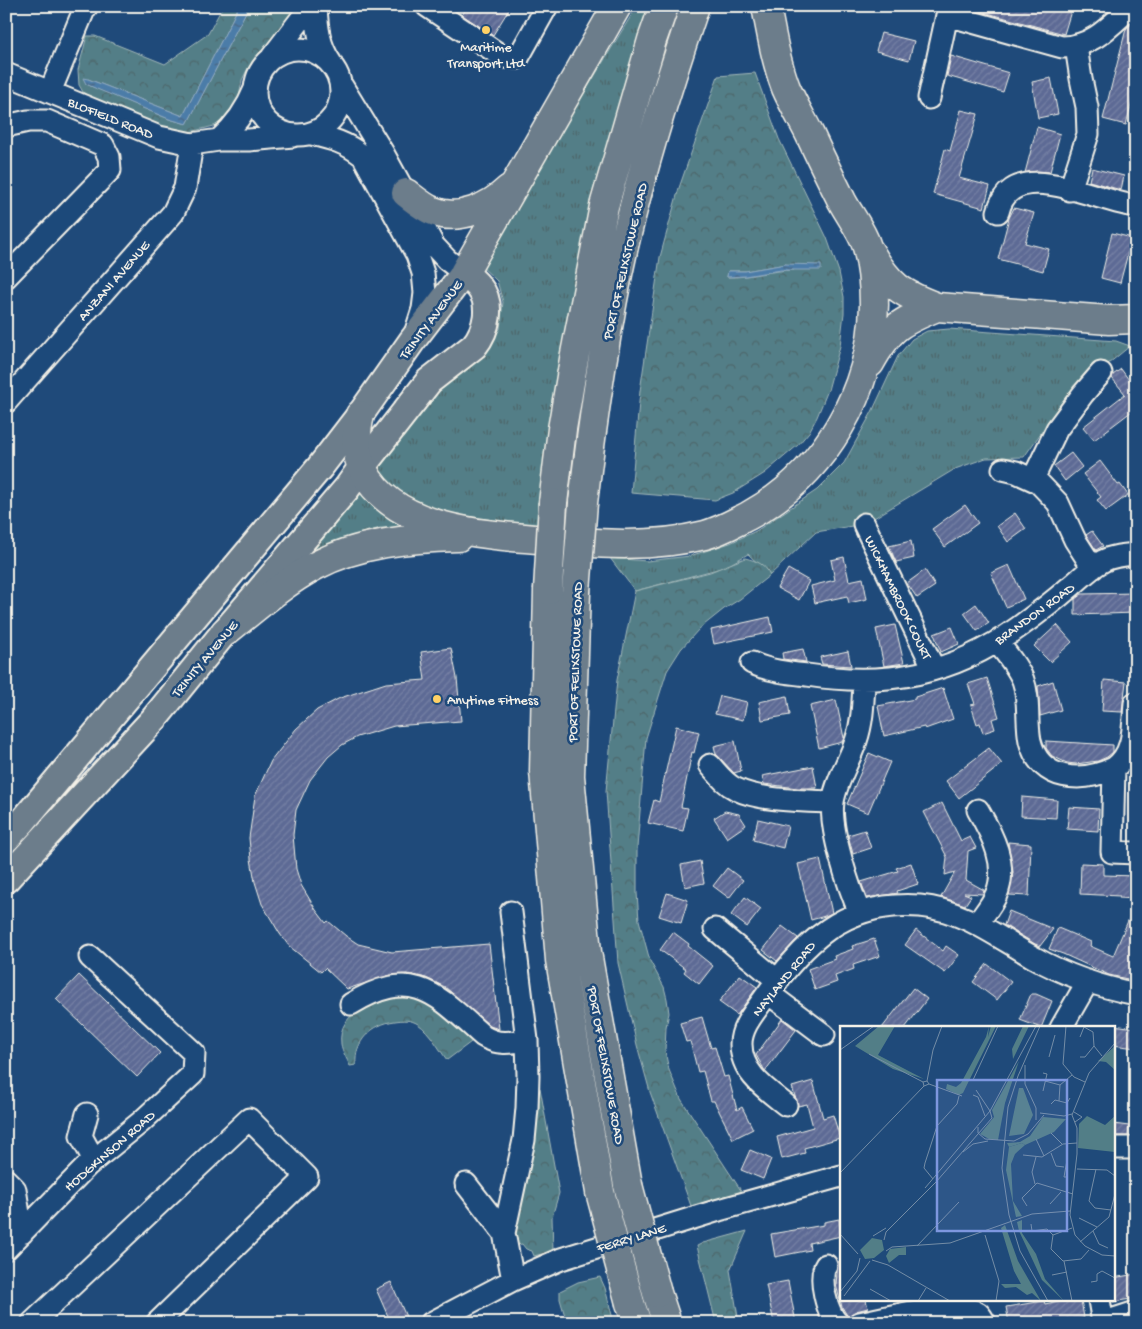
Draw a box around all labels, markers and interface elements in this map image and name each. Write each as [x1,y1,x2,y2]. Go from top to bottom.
marker: Maritime Transport Ltd [480,24,492,36]
place label: Maritime Transport Ltd [446,40,526,73]
street label: BLOFIELD ROAD [64,94,156,145]
street label: PORT OF FELIXSTOWE ROAD [600,181,653,343]
street label: ANZANI AVENUE [75,237,155,325]
street label: TRINITY AVENUE [396,277,468,364]
street label: WICKHAMBROOK COURT [859,533,934,663]
street label: BRANDON ROAD [991,580,1080,650]
street label: PORT OF FELIXSTOWE ROAD [565,581,588,743]
street label: TRINITY AVENUE [168,617,244,702]
marker: Anytime Fitness [431,693,443,705]
place label: Anytime Fitness [447,693,539,710]
street label: NAYLAND ROAD [749,938,821,1021]
street label: PORT OF FELIXSTOWE ROAD [582,984,627,1147]
inset map [840,1026,1114,1302]
street label: HODGKINSON ROAD [62,1107,160,1196]
street label: FERRY LANE [594,1220,670,1258]

